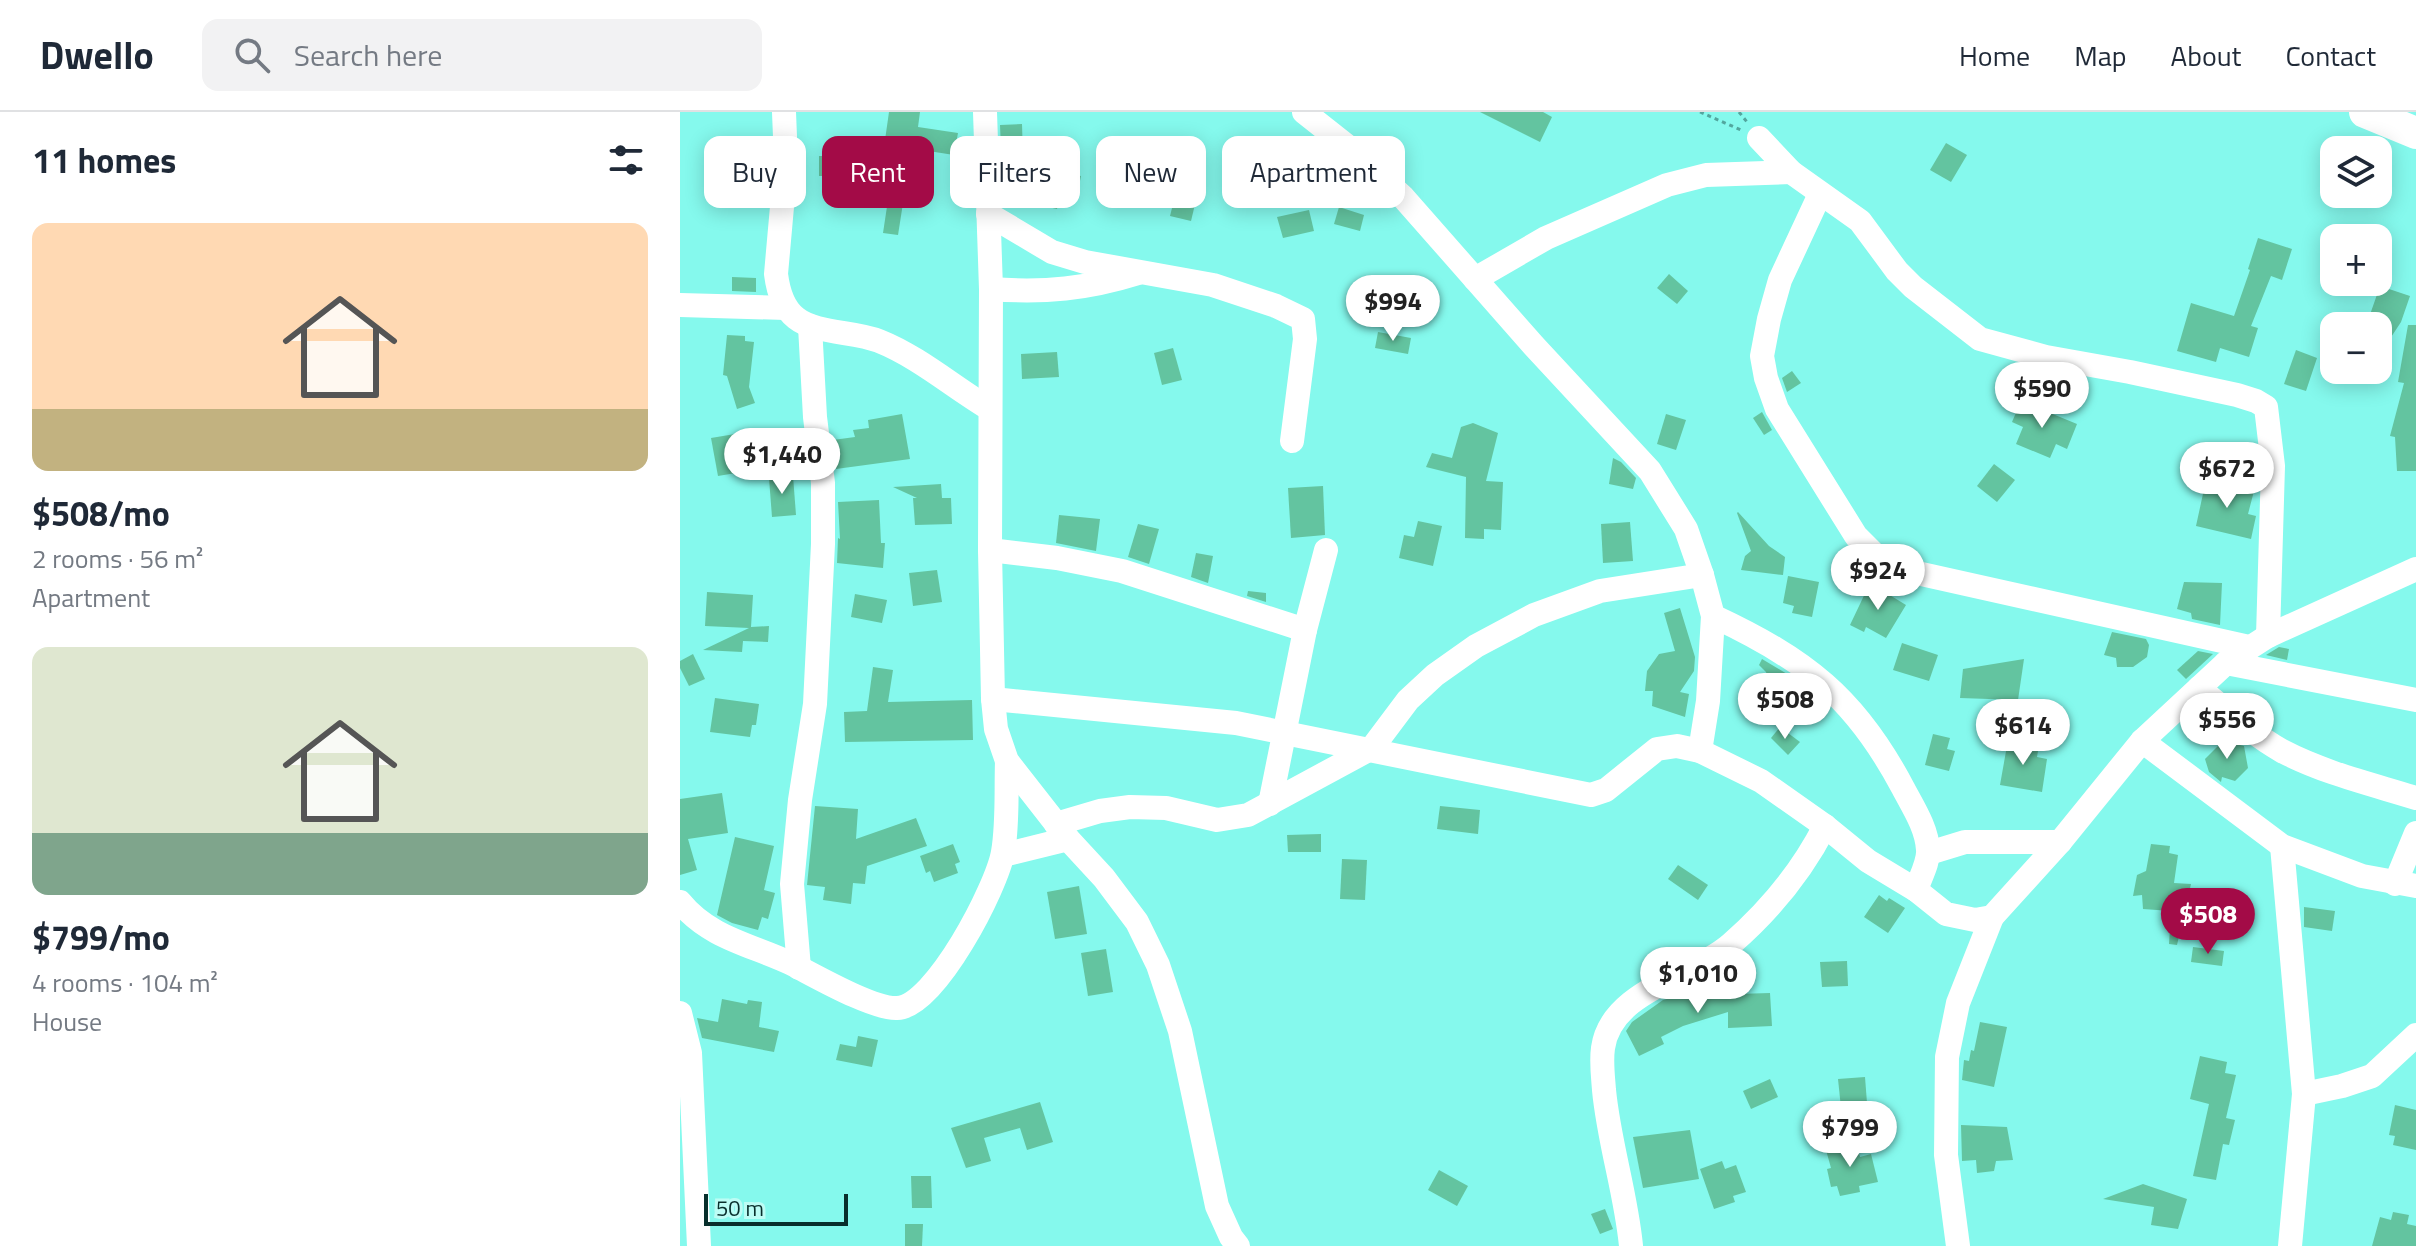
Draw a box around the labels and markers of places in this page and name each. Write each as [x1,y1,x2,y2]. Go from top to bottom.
pin: $994 [1346,275,1440,343]
pin: $590 [1995,362,2089,430]
pin: $1,440 [717,428,847,496]
pin: $672 [2180,442,2274,510]
pin: $924 [1831,544,1925,612]
pin: $508 [1738,673,1832,741]
pin: $556 [2180,693,2274,761]
pin: $614 [1976,699,2070,767]
pin: $508 [2161,888,2255,956]
pin: $1,010 [1633,947,1763,1015]
pin: $799 [1803,1101,1897,1169]

